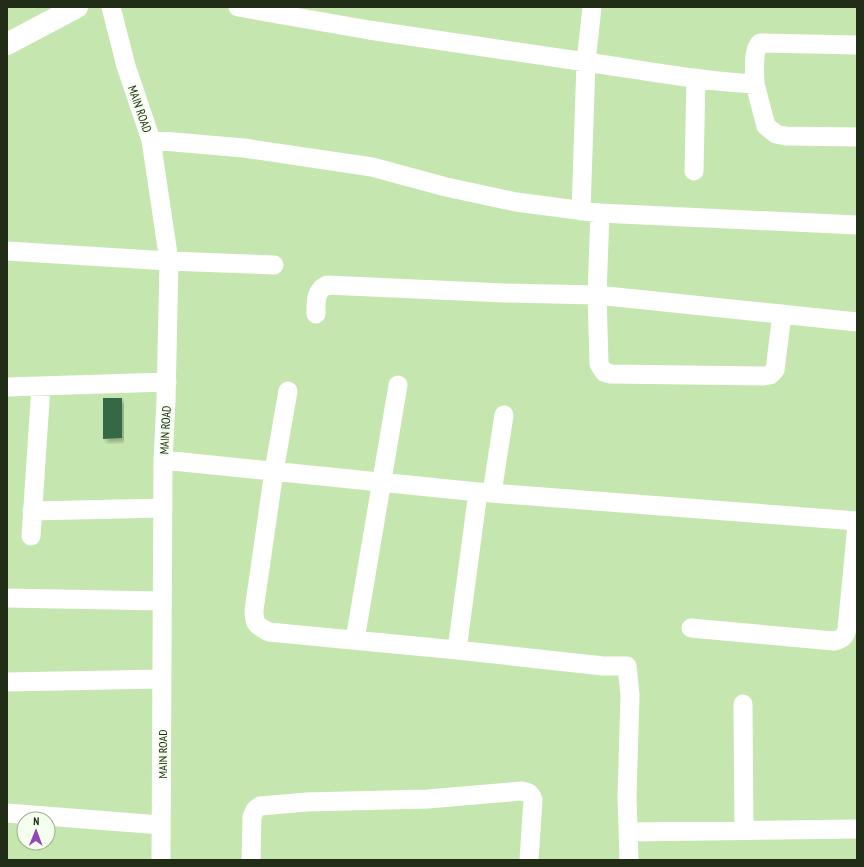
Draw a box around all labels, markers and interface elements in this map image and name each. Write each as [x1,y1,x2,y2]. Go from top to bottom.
street label: MAIN ROAD [125,83,155,135]
street label: MAIN ROAD [156,405,174,455]
street label: MAIN ROAD [155,730,170,778]
north arrow [16,811,56,851]
text: N [33,814,39,828]

